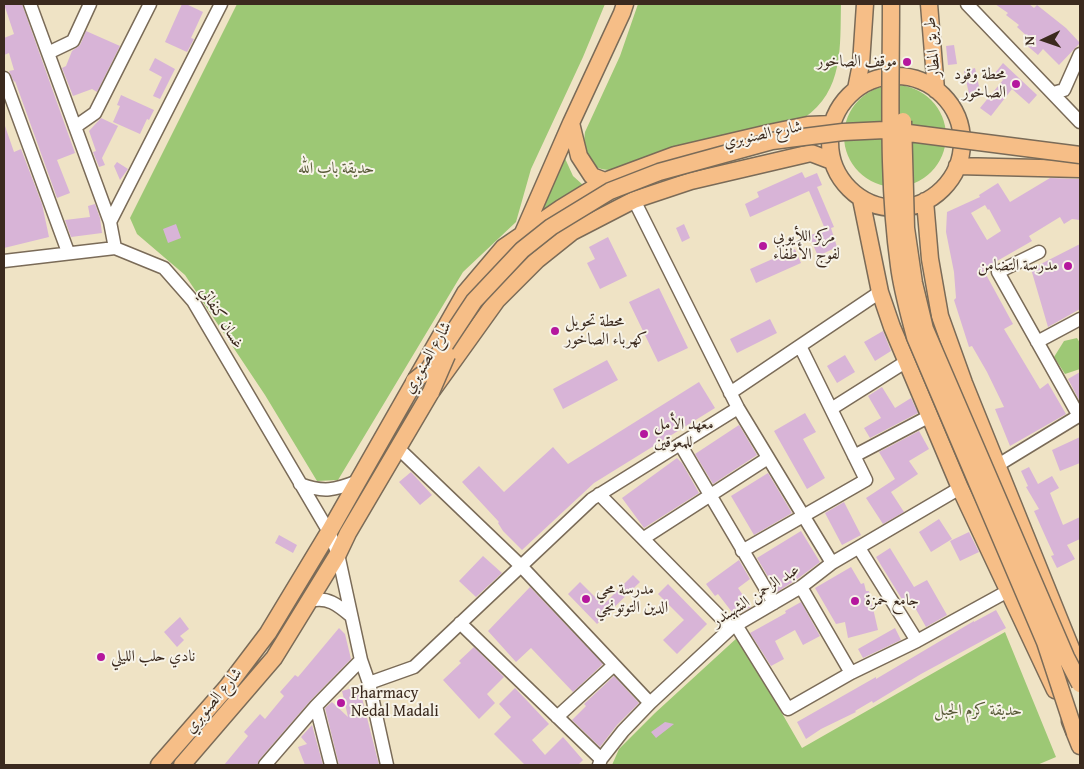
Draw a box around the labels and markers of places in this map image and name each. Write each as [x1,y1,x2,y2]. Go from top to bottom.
place label: موقف الصاخور [817,52,897,72]
marker: موقف الصاخور [901,56,913,68]
place label: محطة وقود الصاخور [954,65,1006,103]
marker: محطة وقود الصاخور [1010,78,1022,90]
place label: مركز اللأيوبي لفوج الأطفاء [773,227,840,265]
marker: مركز اللأيوبي لفوج الأطفاء [757,240,769,252]
place label: مدرسة التضامن [978,256,1058,276]
marker: مدرسة التضامن [1062,260,1074,272]
place label: محطة تحويل كهرباء الصاخور [565,312,648,350]
marker: محطة تحويل كهرباء الصاخور [549,325,561,337]
place label: معهد الأمل للمعوقين [654,415,714,453]
marker: معهد الأمل للمعوقين [638,428,650,440]
place label: مدرسة محي الدين التوتونجي [596,580,668,618]
place label: جامع حمزة [865,591,919,611]
marker: مدرسة محي الدين التوتونجي [580,593,592,605]
marker: جامع حمزة [849,595,861,607]
place label: نادي حلب الليلي [111,647,195,667]
marker: نادي حلب الليلي [95,651,107,663]
place label: Pharmacy Nedal Madali [351,684,439,722]
marker: Pharmacy Nedal Madali [335,697,347,709]

